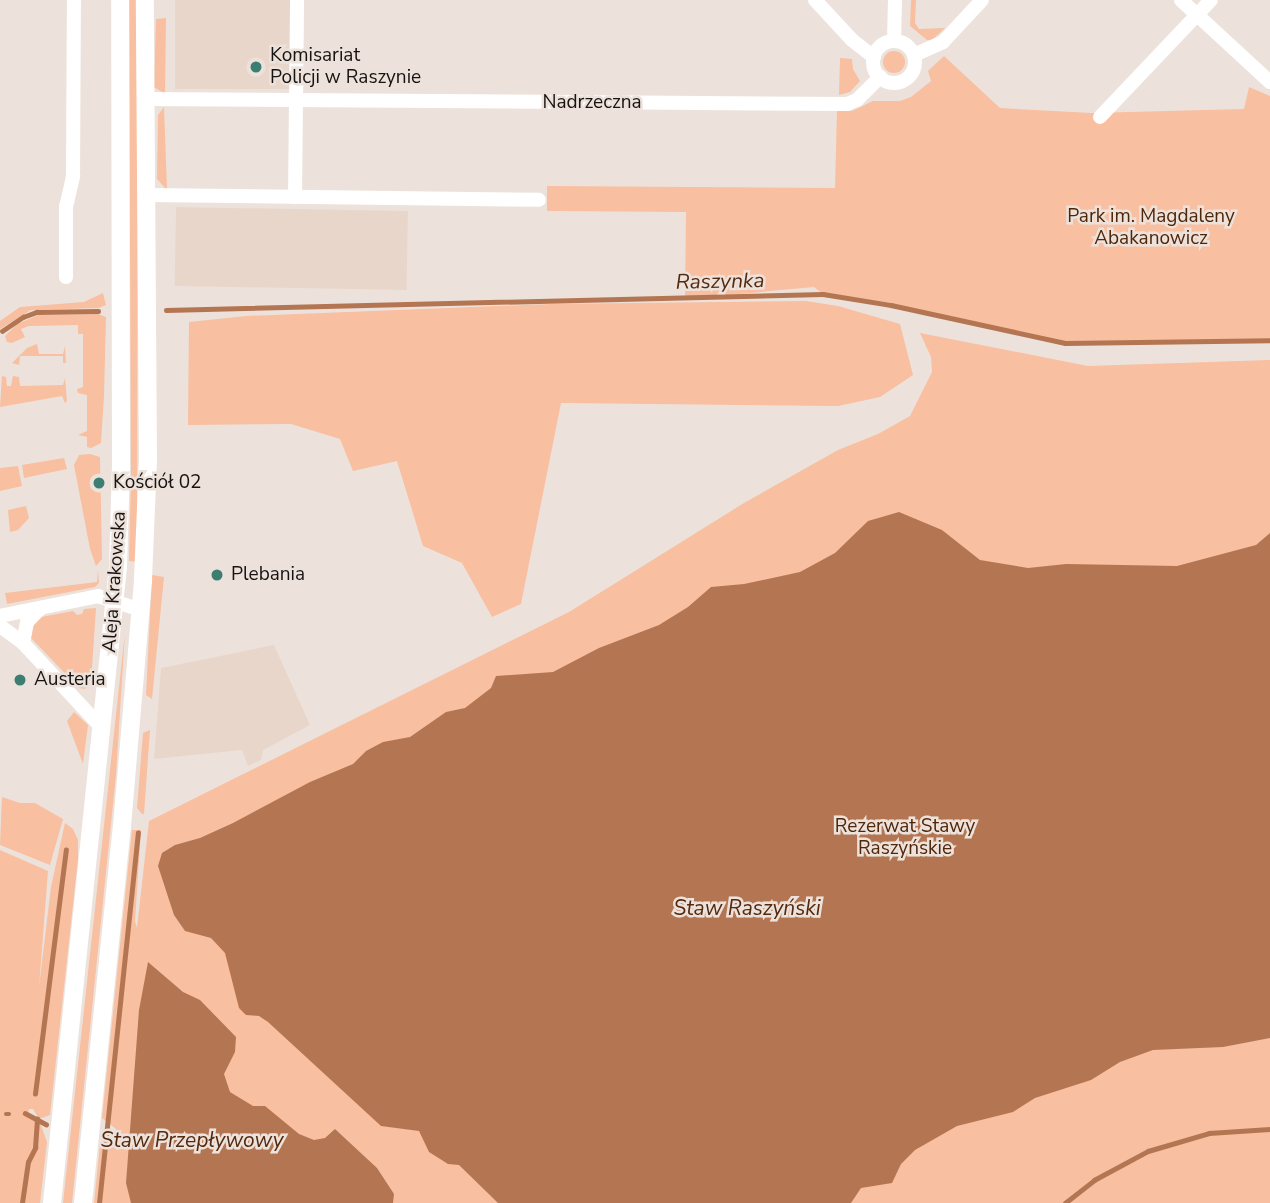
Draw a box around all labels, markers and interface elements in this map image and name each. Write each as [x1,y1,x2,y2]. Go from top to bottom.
place label: Komisariat Policji w Raszynie [270,45,421,89]
marker: Komisariat Policji w Raszynie [248,59,264,75]
street label: Nadrzeczna [542,92,642,114]
park label: Park im. Magdaleny Abakanowicz [1067,206,1235,250]
water label: Raszynka [675,268,765,294]
place label: Kościół 02 [113,472,201,494]
marker: Kościół 02 [91,475,107,491]
street label: Aleja Krakowska [99,511,131,653]
place label: Plebania [231,564,305,586]
marker: Plebania [209,567,225,583]
place label: Austeria [34,669,105,691]
marker: Austeria [12,672,28,688]
park label: Rezerwat Stawy Raszyńskie [835,816,975,860]
water label: Staw Raszyński [673,895,821,921]
water label: Staw Przepływowy [101,1127,283,1153]

